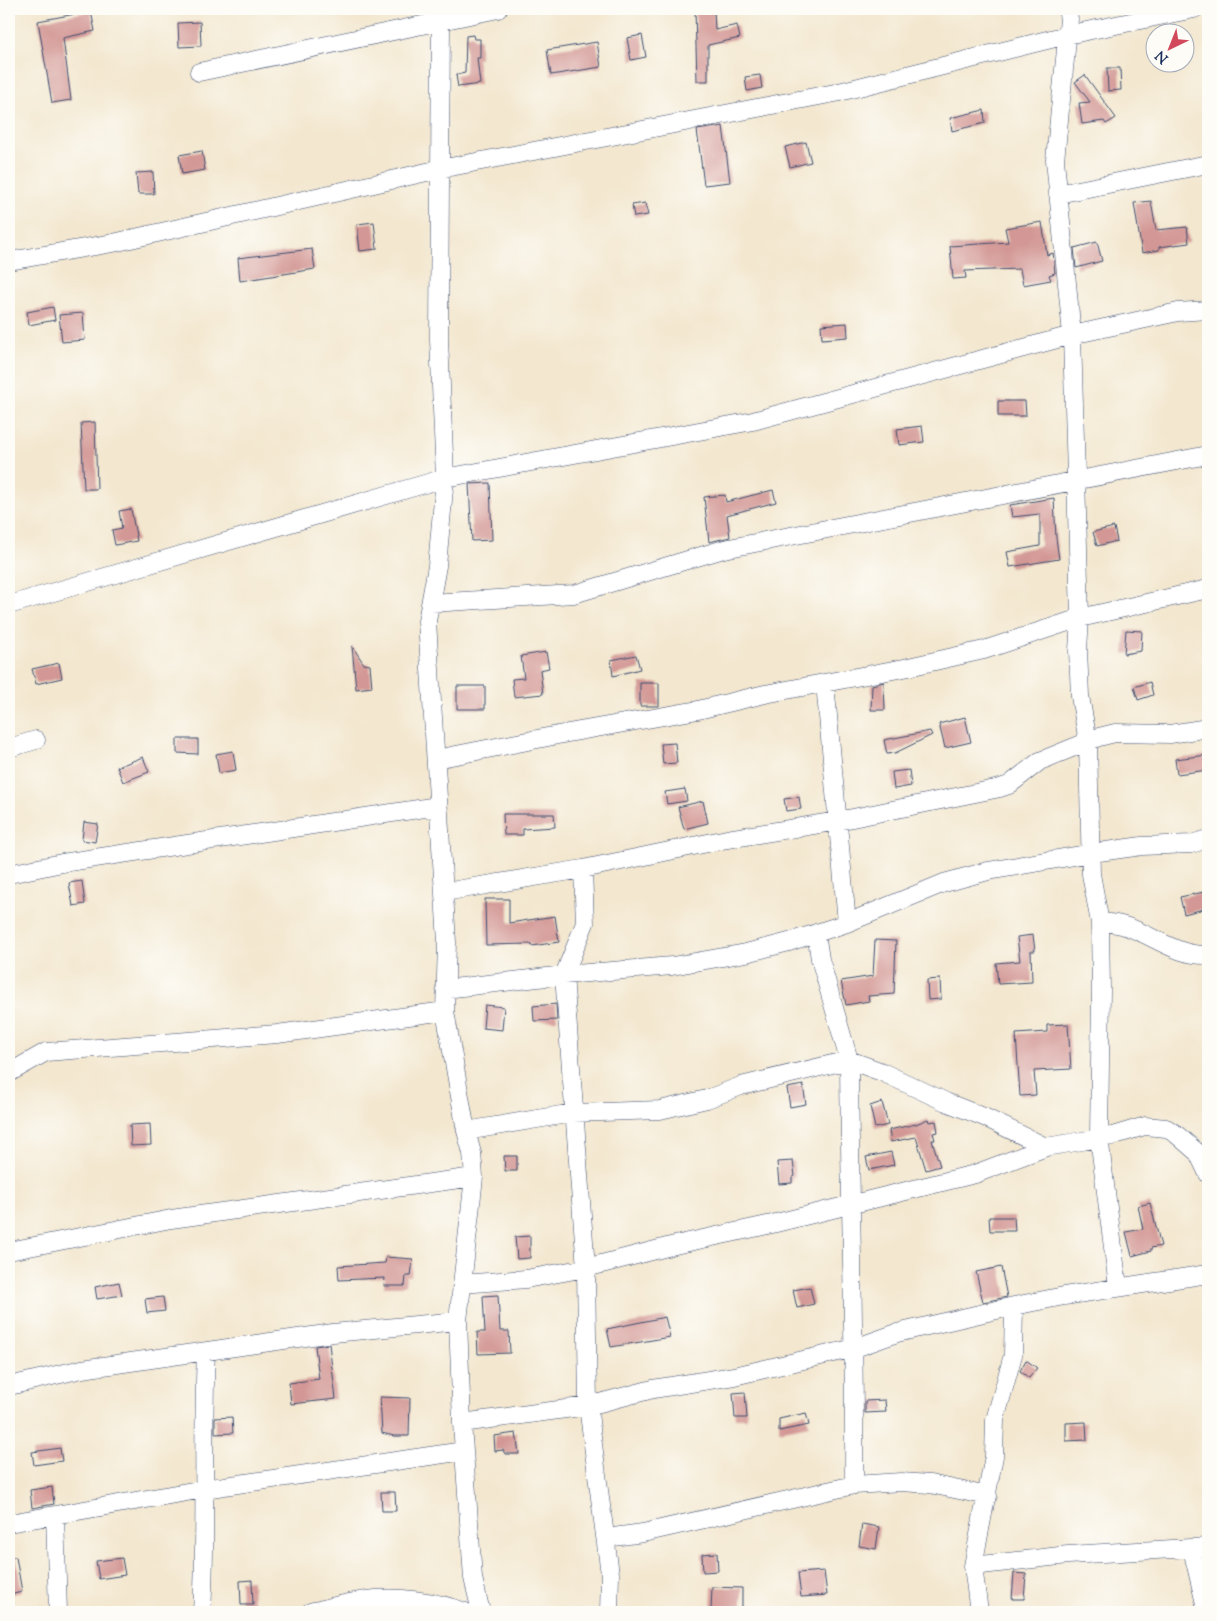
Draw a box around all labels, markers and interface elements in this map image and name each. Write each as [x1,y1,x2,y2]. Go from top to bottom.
north arrow [1144,22,1194,72]
text: N [1152,45,1173,67]

